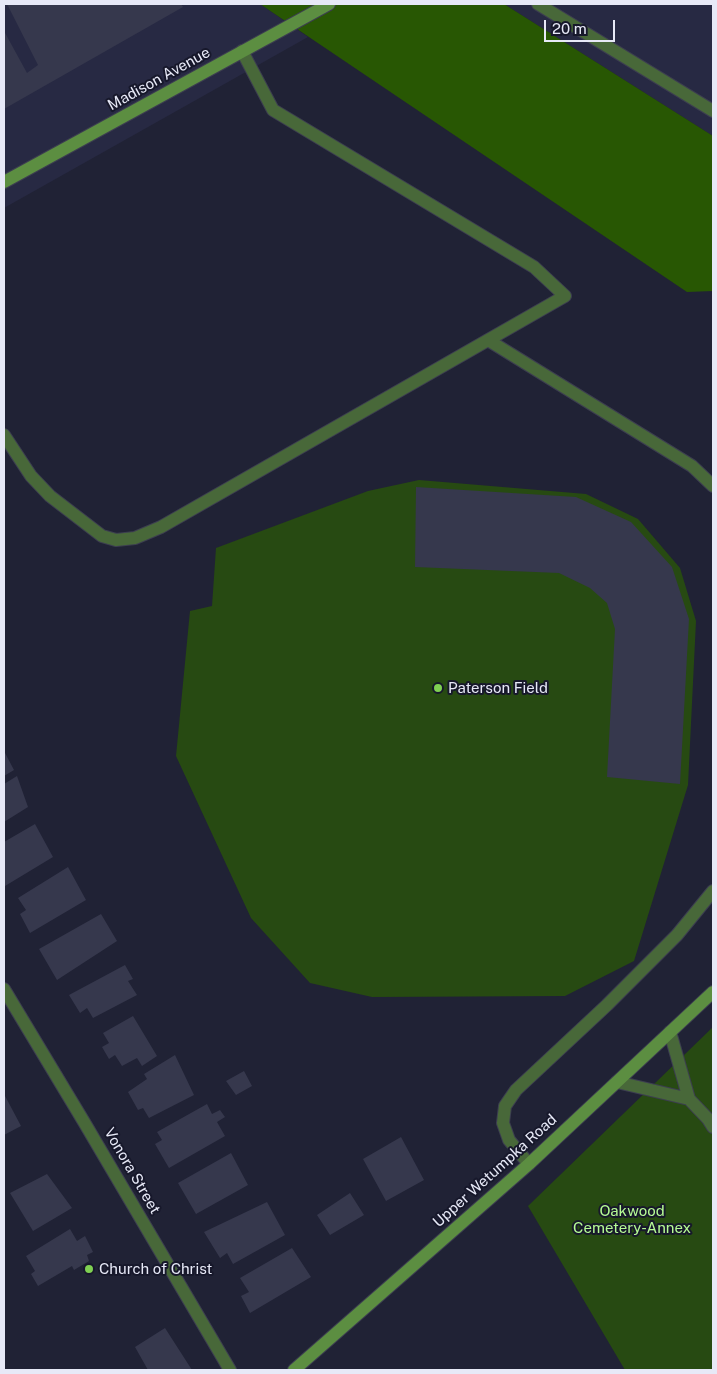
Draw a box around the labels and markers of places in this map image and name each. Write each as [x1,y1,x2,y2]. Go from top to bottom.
place label: Paterson Field [448,679,548,697]
marker: Paterson Field [432,682,444,694]
place label: Church of Christ [99,1260,212,1278]
marker: Church of Christ [83,1263,95,1275]

